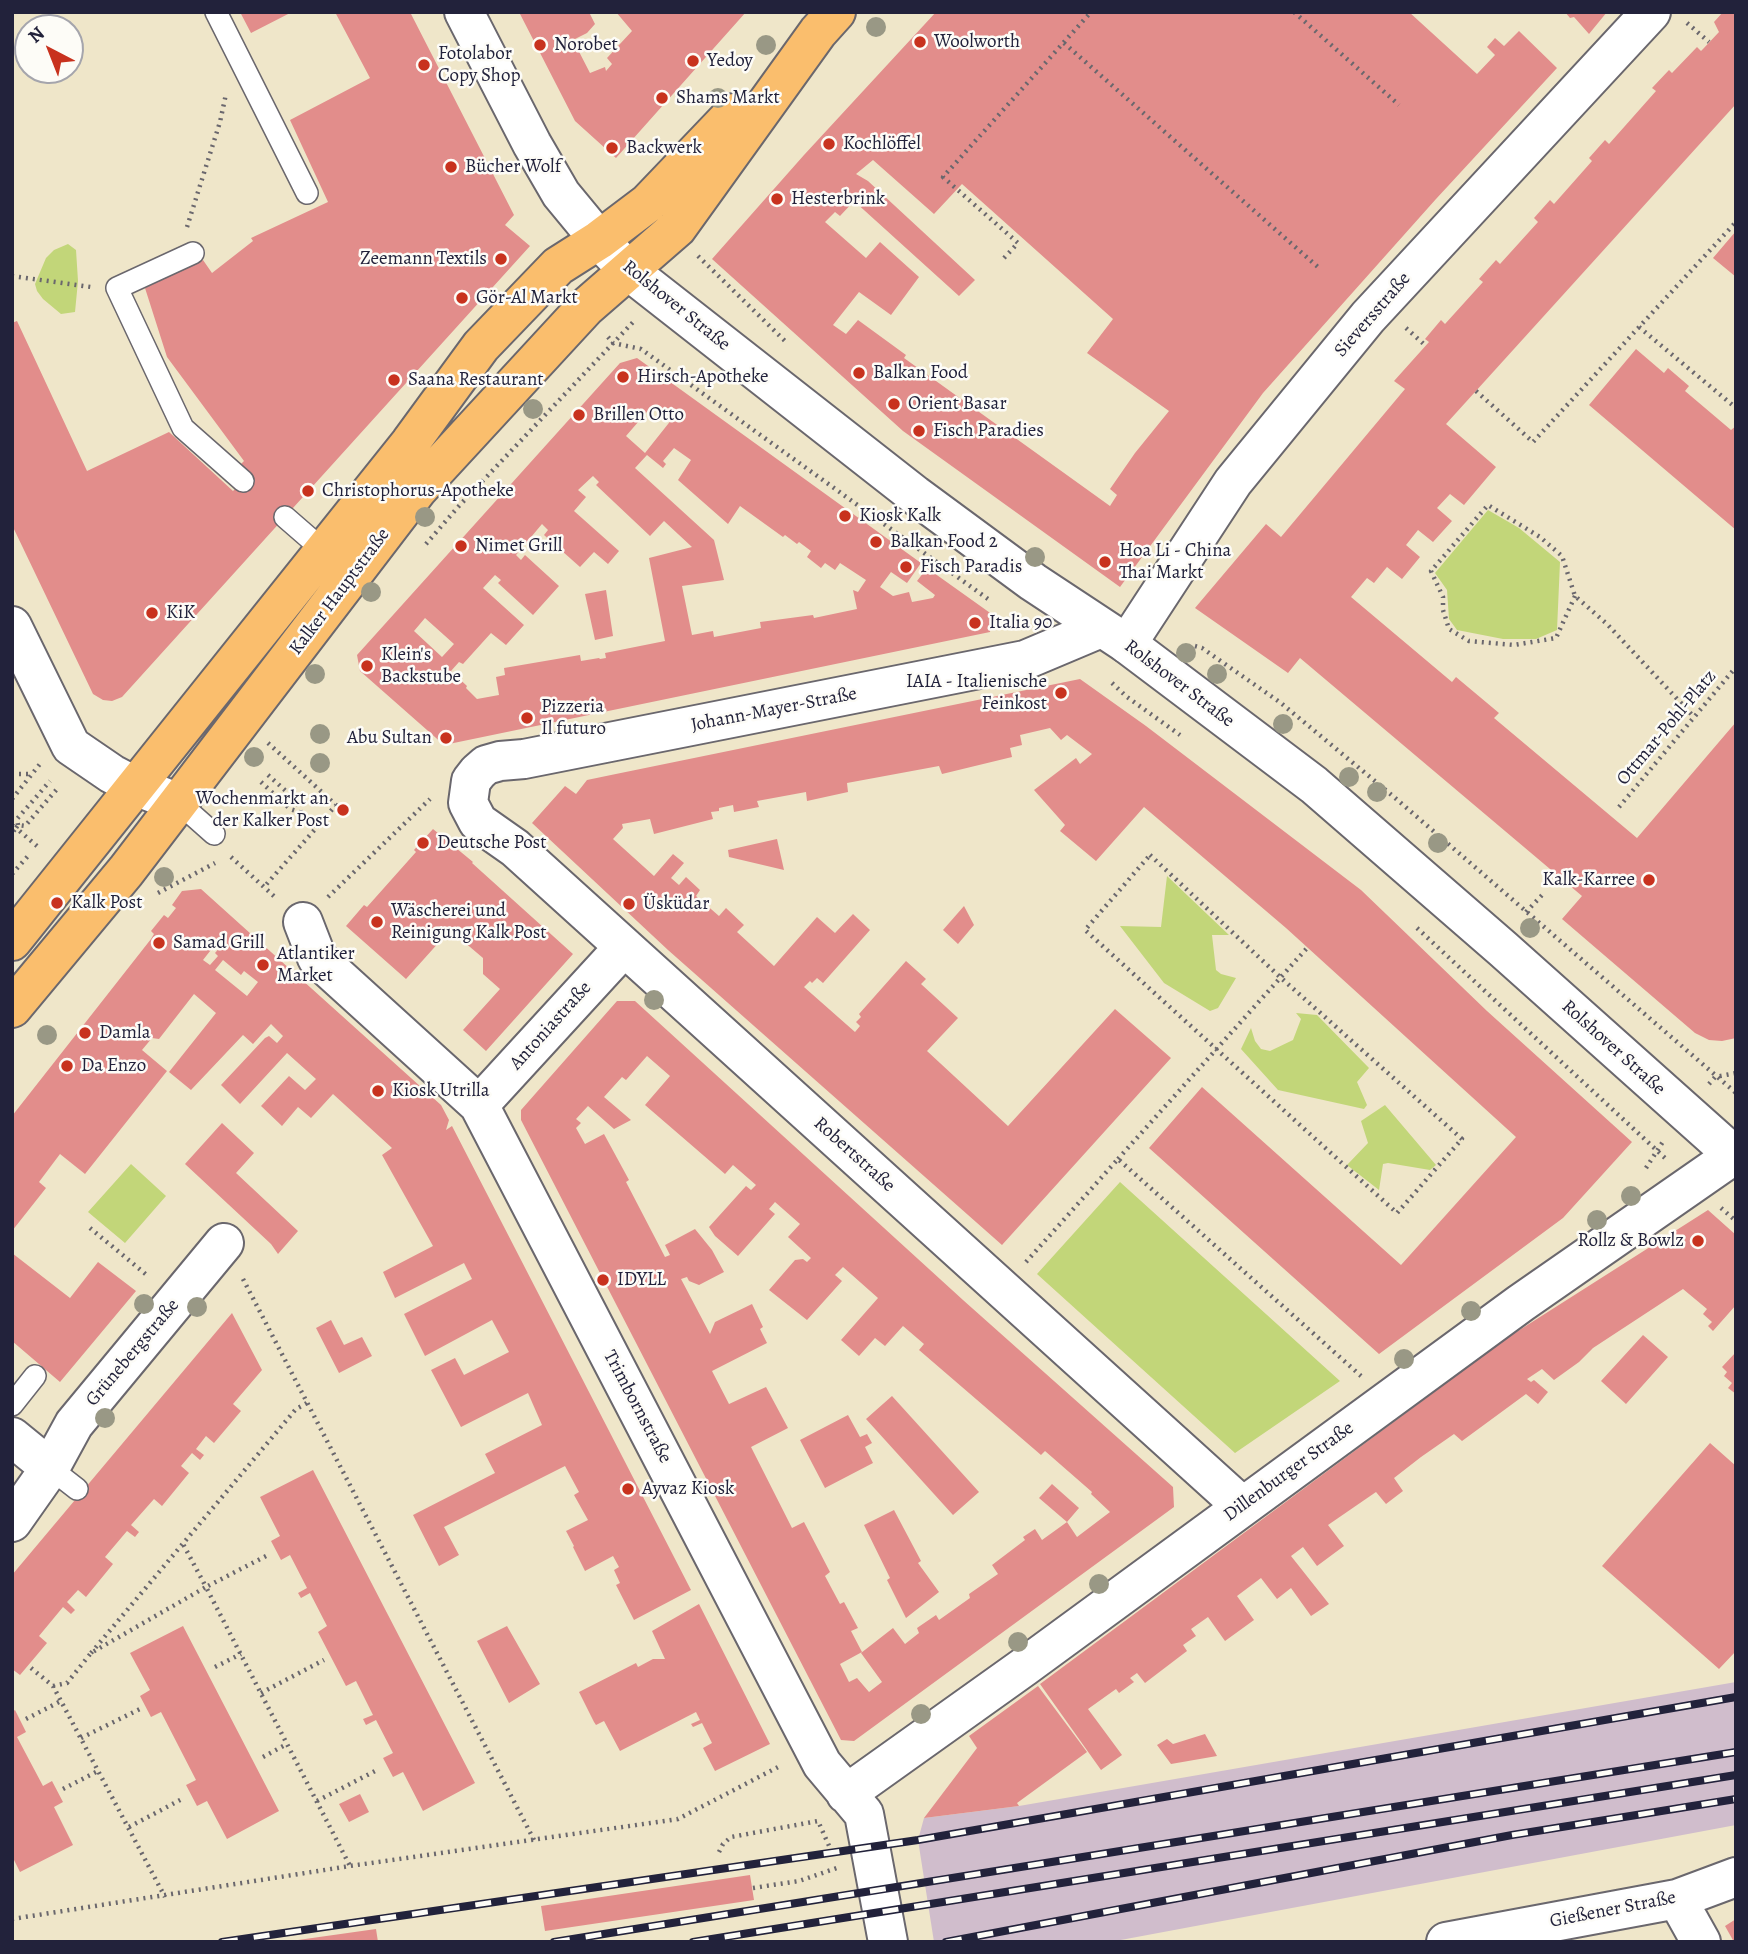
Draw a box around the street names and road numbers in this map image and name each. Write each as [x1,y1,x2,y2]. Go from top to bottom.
street label: Rolshover Straße [618,256,734,356]
street label: Sieversstraße [1330,268,1416,362]
street label: Kalker Hauptstraße [285,524,395,660]
street label: Rolshover Straße [1120,635,1238,733]
street label: Ottmar-Pohl-Platz [1612,666,1722,790]
street label: Johann-Mayer-Straße [689,683,859,737]
street label: Antoniastraße [505,977,597,1075]
street label: Rolshover Straße [1556,995,1670,1101]
street label: Robertstraße [809,1112,899,1198]
street label: Grünebergstraße [81,1295,185,1411]
street label: Trimbornstraße [598,1347,676,1467]
street label: Dillenburger Straße [1220,1417,1358,1527]
street label: Gießener Straße [1548,1887,1678,1933]

